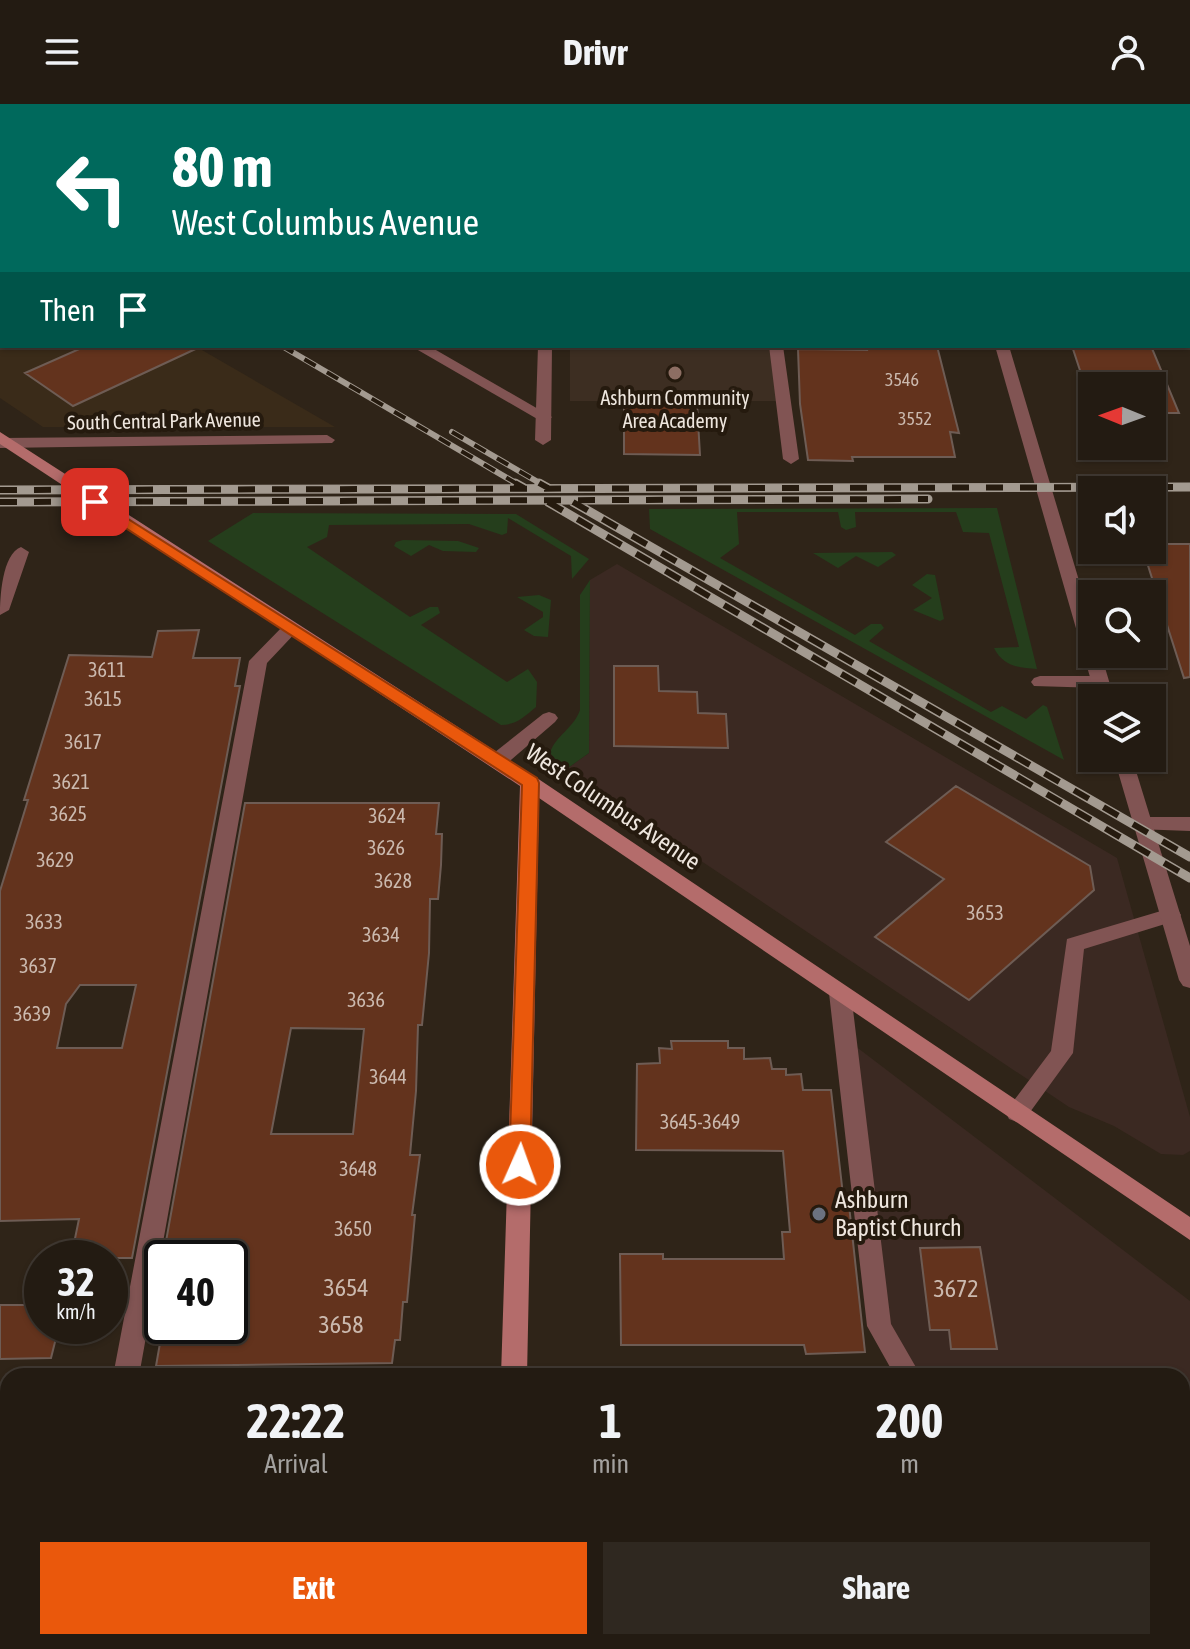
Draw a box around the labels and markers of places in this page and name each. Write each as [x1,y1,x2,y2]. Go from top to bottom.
marker: Ashburn Community Area Academy [666,364,684,382]
place label: Ashburn Community Area Academy [600,386,750,432]
pin [61,468,129,536]
place label: Ashburn Baptist Church [835,1186,962,1241]
marker: Ashburn Baptist Church [810,1205,828,1223]

